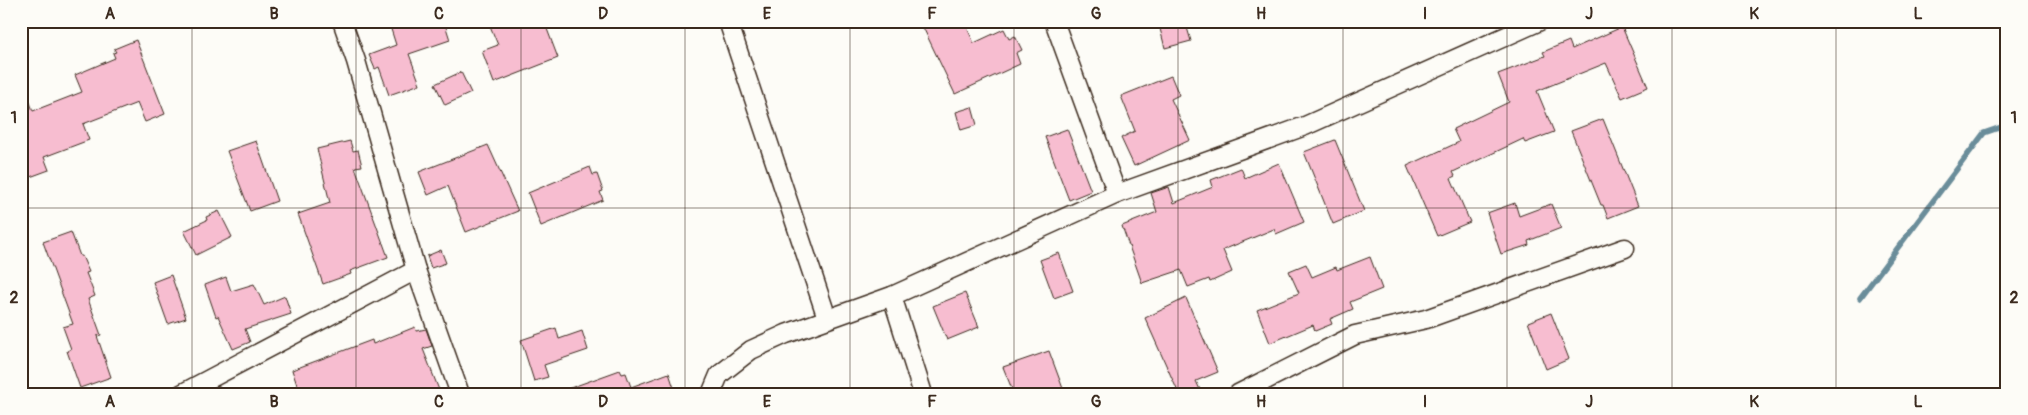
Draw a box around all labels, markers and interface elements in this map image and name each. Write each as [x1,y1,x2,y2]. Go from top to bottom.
text: A [105,4,116,24]
text: B [269,4,279,24]
text: C [434,4,444,24]
text: D [598,4,608,24]
text: E [763,4,772,24]
text: F [927,4,937,24]
text: G [1091,4,1102,24]
text: H [1256,4,1266,24]
text: I [1423,4,1427,24]
text: J [1585,4,1593,24]
text: K [1749,4,1759,24]
text: L [1913,4,1923,24]
text: 1 [11,108,17,128]
text: 1 [2011,108,2017,128]
text: 2 [10,288,19,308]
text: 2 [2010,288,2019,308]
text: A [105,392,116,412]
text: B [269,392,279,412]
text: C [434,392,444,412]
text: D [598,392,608,412]
text: E [763,392,772,412]
text: F [927,392,937,412]
text: G [1091,392,1102,412]
text: H [1256,392,1266,412]
text: I [1423,392,1427,412]
text: J [1585,392,1593,412]
text: K [1749,392,1759,412]
text: L [1913,392,1923,412]

